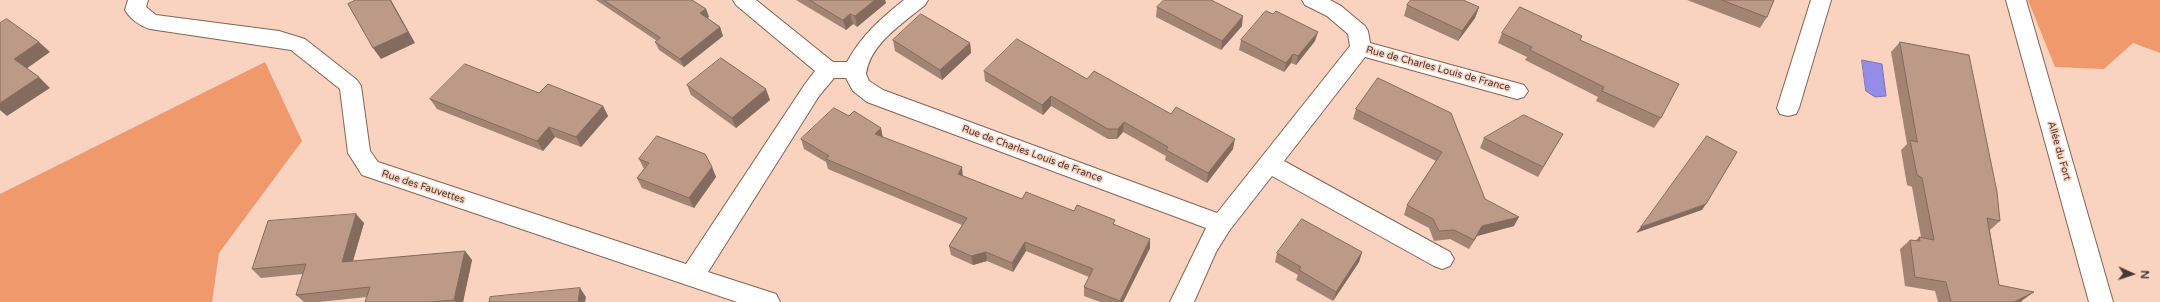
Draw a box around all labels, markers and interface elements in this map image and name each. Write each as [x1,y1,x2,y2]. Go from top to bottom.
street label: Rue de Charles Louis de France [1365,44,1511,94]
street label: Allée du Fort [2045,120,2073,182]
street label: Rue de Charles Louis de France [960,123,1104,185]
street label: Rue des Fauvettes [380,168,466,206]
north arrow [2112,254,2152,294]
text: N [2138,270,2151,279]

